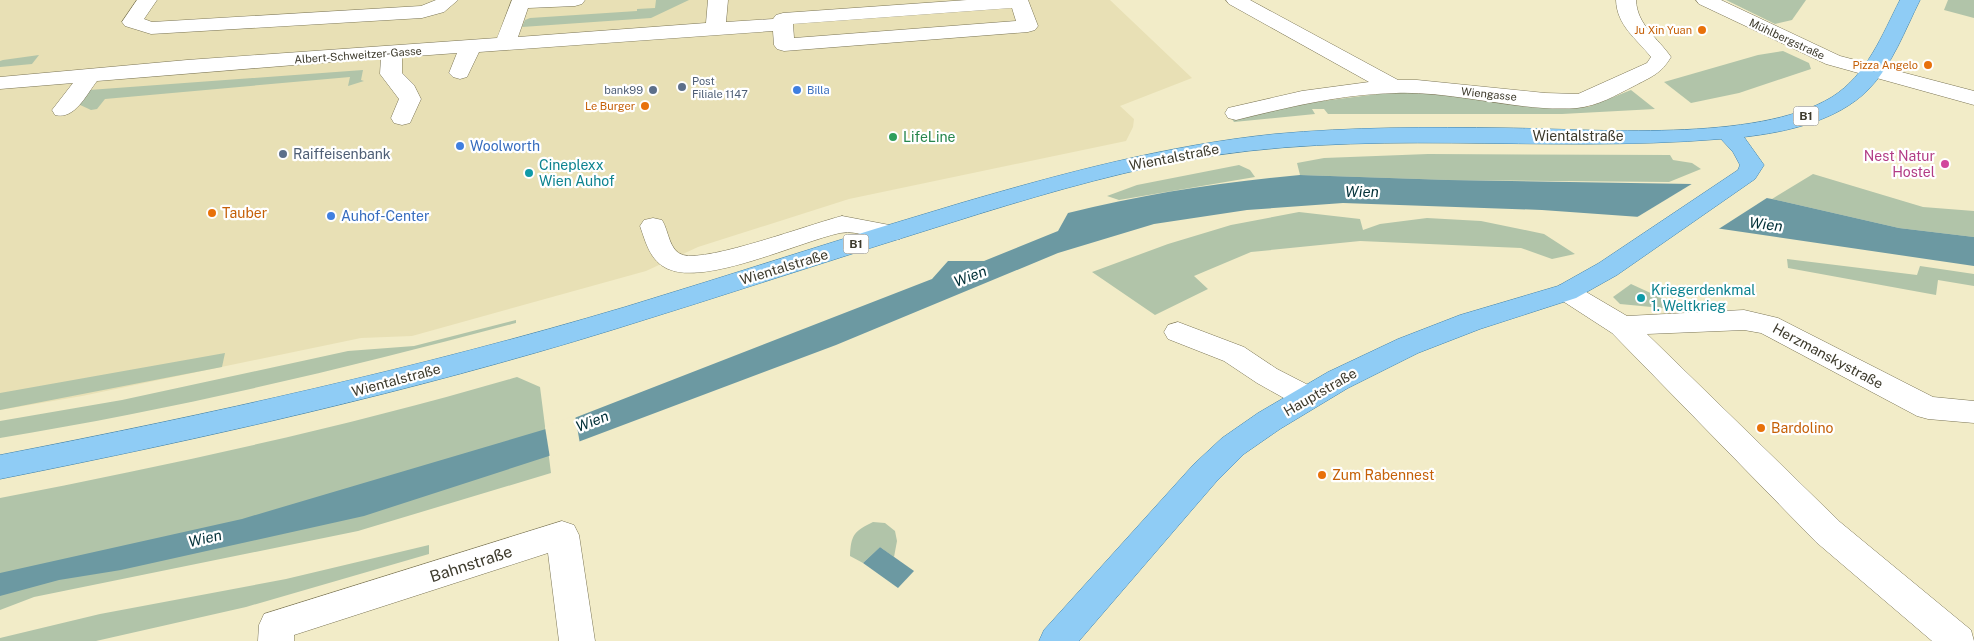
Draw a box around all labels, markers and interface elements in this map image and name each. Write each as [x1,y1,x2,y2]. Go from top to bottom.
street label: Mühlbergstraße [1747,16,1827,62]
place label: Ju Xin Yuan [1634,24,1692,36]
marker: Ju Xin Yuan [1696,24,1708,36]
street label: Albert-Schweitzer-Gasse [294,45,422,65]
place label: Pizza Angelo [1852,59,1918,71]
marker: Pizza Angelo [1922,59,1934,71]
place label: Post Filiale 1147 [692,75,748,100]
marker: Post Filiale 1147 [676,81,688,93]
place label: bank99 [604,84,643,96]
marker: bank99 [647,84,659,96]
marker: Billa [791,84,803,96]
place label: Billa [807,84,830,96]
street label: Wiengasse [1461,85,1517,103]
place label: Le Burger [585,100,635,112]
marker: Le Burger [639,100,651,112]
road number: B1 [1794,106,1818,125]
street label: Wientalstraße [1532,128,1624,144]
place label: LifeLine [903,129,956,145]
marker: LifeLine [887,131,899,143]
place label: Woolworth [470,138,540,154]
marker: Woolworth [454,140,466,152]
street label: Wientalstraße [1128,140,1220,174]
place label: Raiffeisenbank [293,146,391,162]
marker: Raiffeisenbank [277,148,289,160]
place label: Nest Natur Hostel [1864,148,1935,180]
place label: Cineplexx Wien Auhof [539,157,615,189]
marker: Nest Natur Hostel [1939,158,1951,170]
marker: Cineplexx Wien Auhof [523,167,535,179]
water label: Wien [1345,183,1379,200]
place label: Tauber [222,205,267,221]
marker: Tauber [206,207,218,219]
place label: Auhof-Center [341,208,429,224]
marker: Auhof-Center [325,210,337,222]
water label: Wien [1748,214,1784,234]
road number: B1 [844,234,868,253]
street label: Wientalstraße [738,246,830,288]
water label: Wien [951,262,989,290]
place label: Kriegerdenkmal 1. Weltkrieg [1651,282,1755,314]
marker: Kriegerdenkmal 1. Weltkrieg [1635,292,1647,304]
street label: Herzmanskystraße [1770,320,1886,392]
street label: Wientalstraße [350,360,442,400]
street label: Hauptstraße [1281,365,1359,419]
water label: Wien [573,407,611,435]
place label: Bardolino [1771,420,1834,436]
marker: Bardolino [1755,422,1767,434]
place label: Zum Rabennest [1332,467,1434,483]
marker: Zum Rabennest [1316,469,1328,481]
water label: Wien [187,526,223,550]
street label: Bahnstraße [427,542,515,586]

